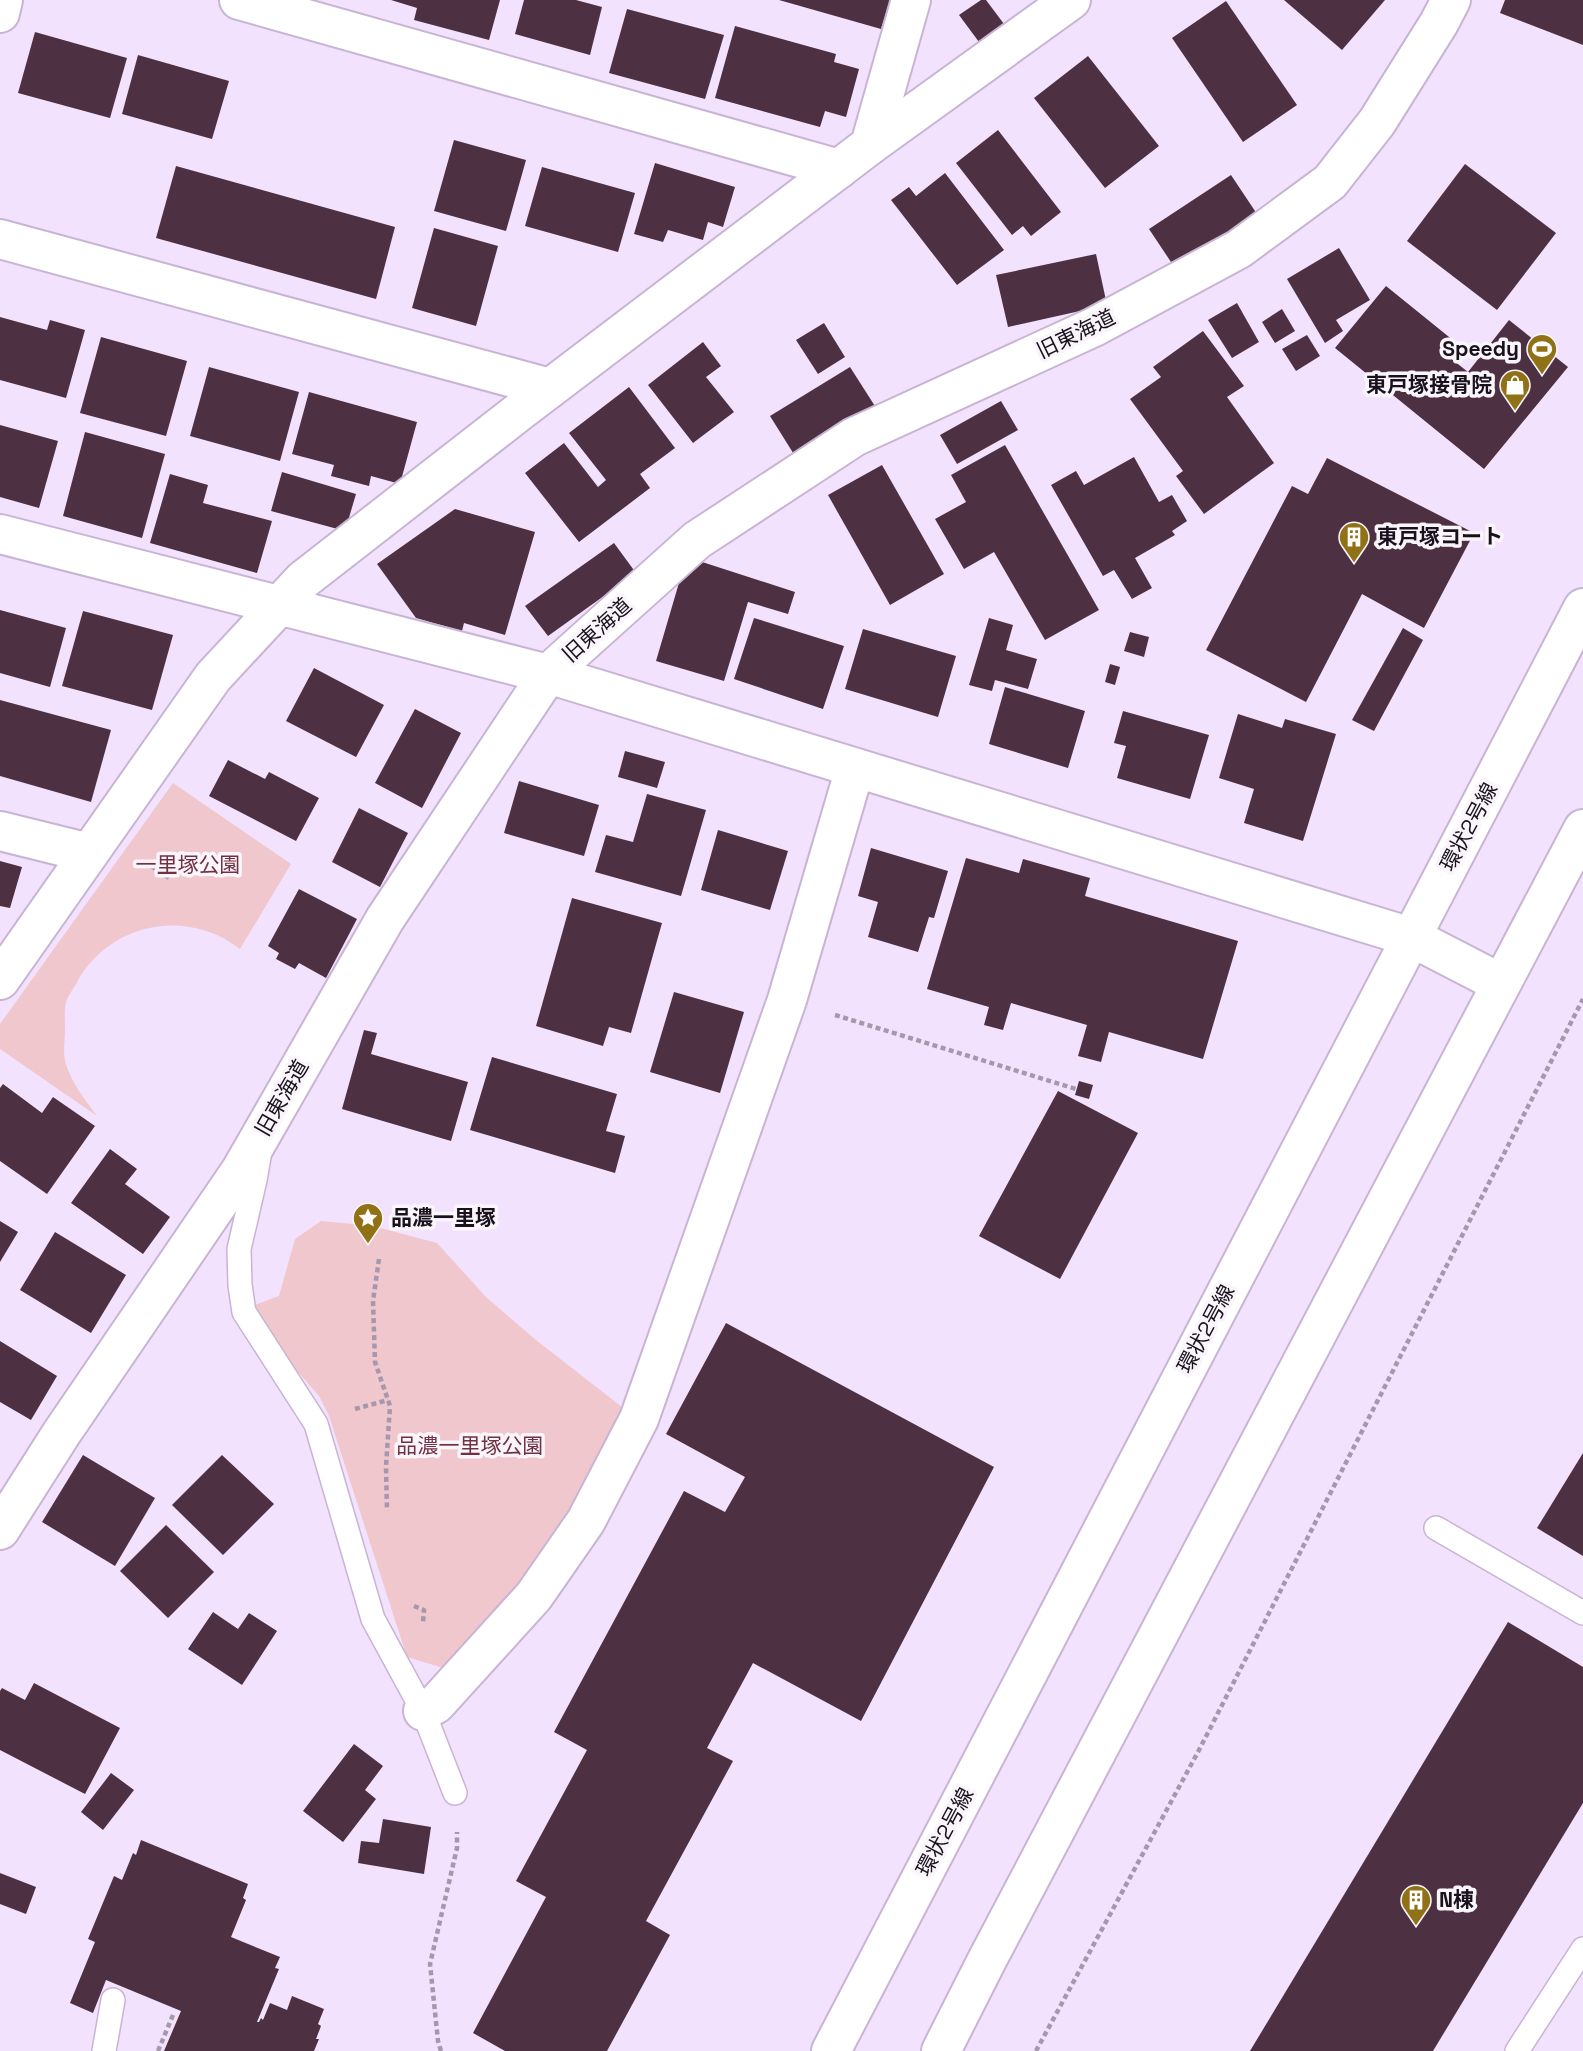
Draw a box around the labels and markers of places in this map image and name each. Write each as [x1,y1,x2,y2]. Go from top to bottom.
sports icon: Speedy [1525,332,1559,376]
place label: Speedy [1442,335,1519,362]
shop icon: 東戸塚接骨院 [1498,368,1532,412]
place label: 東戸塚接骨院 [1366,371,1492,398]
building icon: 東戸塚コート [1337,520,1371,564]
place label: 東戸塚コート [1377,523,1503,550]
place icon: 品濃一里塚 [351,1201,385,1245]
place label: 品濃一里塚 [391,1204,496,1231]
building icon: N棟 [1399,1883,1433,1927]
place label: N棟 [1439,1886,1474,1913]

